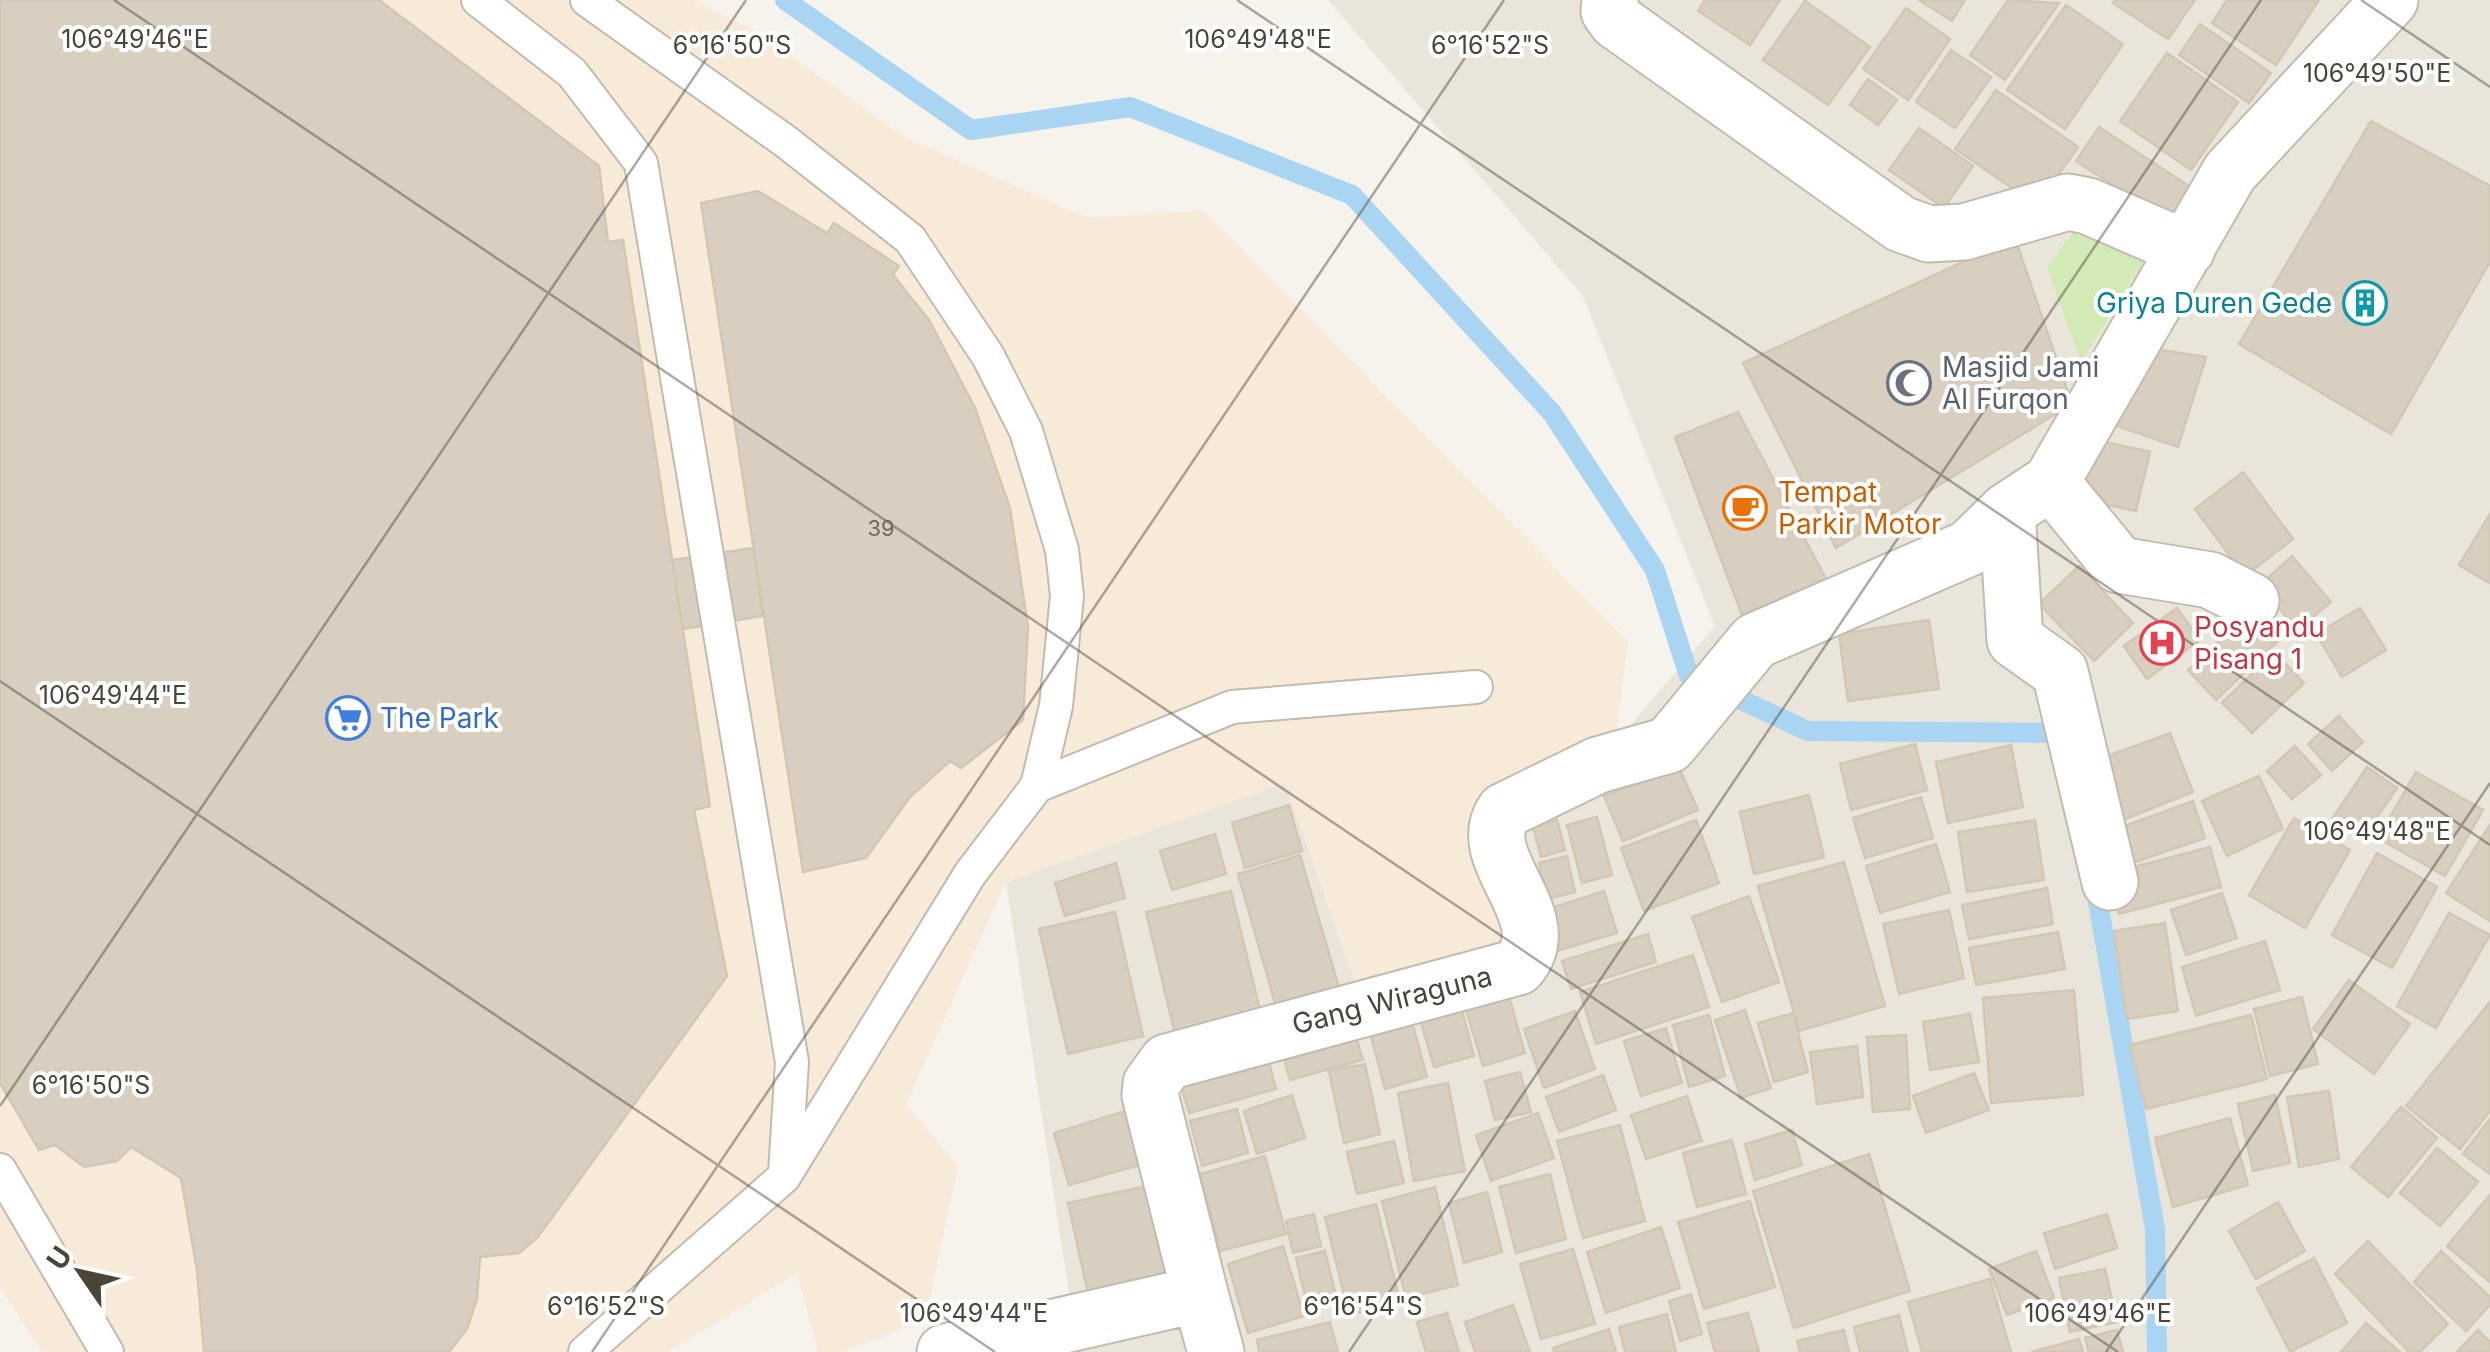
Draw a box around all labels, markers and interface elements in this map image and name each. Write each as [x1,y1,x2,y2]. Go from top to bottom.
text: 106°49'46"E [61,24,209,54]
text: 106°49'48"E [1184,24,1332,54]
text: 6°16'50"S [673,30,791,60]
text: 6°16'52"S [1431,30,1549,60]
text: 106°49'50"E [2303,58,2451,88]
building icon: Griya Duren Gede [2342,280,2388,326]
place label: Griya Duren Gede [2096,286,2332,320]
place label: Masjid Jami Al Furqon [1942,350,2099,416]
mosque icon: Masjid Jami Al Furqon [1886,360,1932,406]
place label: Tempat Parkir Motor [1778,475,1941,541]
cafe icon: Tempat Parkir Motor [1722,485,1768,531]
house number: 39 [867,515,895,541]
place label: Posyandu Pisang 1 [2194,610,2325,676]
hospital icon: Posyandu Pisang 1 [2139,620,2185,666]
text: 106°49'44"E [39,680,187,710]
supermarket icon: The Park [325,695,371,741]
place label: The Park [380,701,499,735]
text: 106°49'48"E [2303,816,2451,846]
street label: Gang Wiraguna [1289,959,1495,1041]
text: 6°16'50"S [32,1070,150,1100]
north arrow [30,1222,130,1322]
text: U [39,1240,79,1276]
text: 6°16'52"S [547,1291,665,1321]
text: 6°16'54"S [1303,1291,1423,1321]
text: 106°49'44"E [900,1298,1048,1328]
text: 106°49'46"E [2024,1298,2172,1328]

